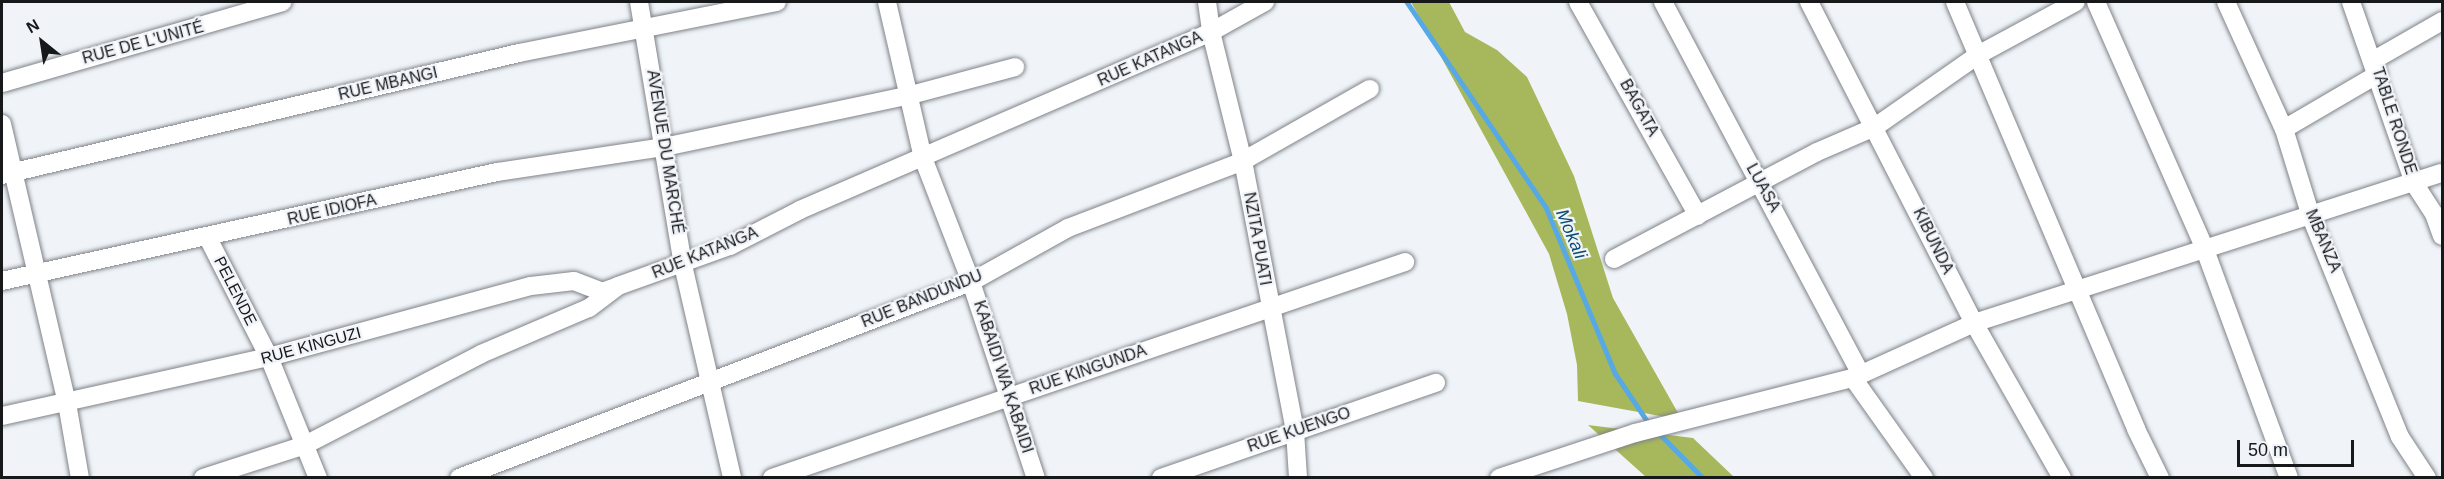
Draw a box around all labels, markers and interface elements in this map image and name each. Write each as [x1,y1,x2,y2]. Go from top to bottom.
north arrow [12,12,72,72]
text: N [23,16,42,36]
street label: RUE DE L'UNITÉ [80,18,206,68]
street label: RUE KATANGA [1095,27,1205,91]
street label: RUE MBANGI [336,63,440,105]
street label: TABLE RONDE [2368,65,2420,177]
street label: AVENUE DU MARCHÉ [643,69,687,235]
street label: BAGATA [1615,76,1663,140]
street label: LUASA [1742,160,1784,216]
street label: RUE IDIOFA [286,190,378,230]
street label: NZITA PUATI [1239,190,1275,288]
street label: KIBUNDA [1909,205,1957,277]
water label: Mokali [1551,206,1591,262]
street label: MBANZA [2301,207,2345,275]
street label: RUE KATANGA [649,223,761,283]
street label: PELENDE [209,253,261,329]
street label: RUE BANDUNDU [859,266,985,332]
street label: KABAIDI WA KABAIDI [969,298,1037,456]
street label: RUE KINGUZI [259,323,363,369]
street label: RUE KINGUNDA [1027,341,1149,399]
street label: RUE KUENGO [1245,403,1353,457]
scale bar [2240,428,2357,466]
text: 50 m [2248,440,2288,460]

